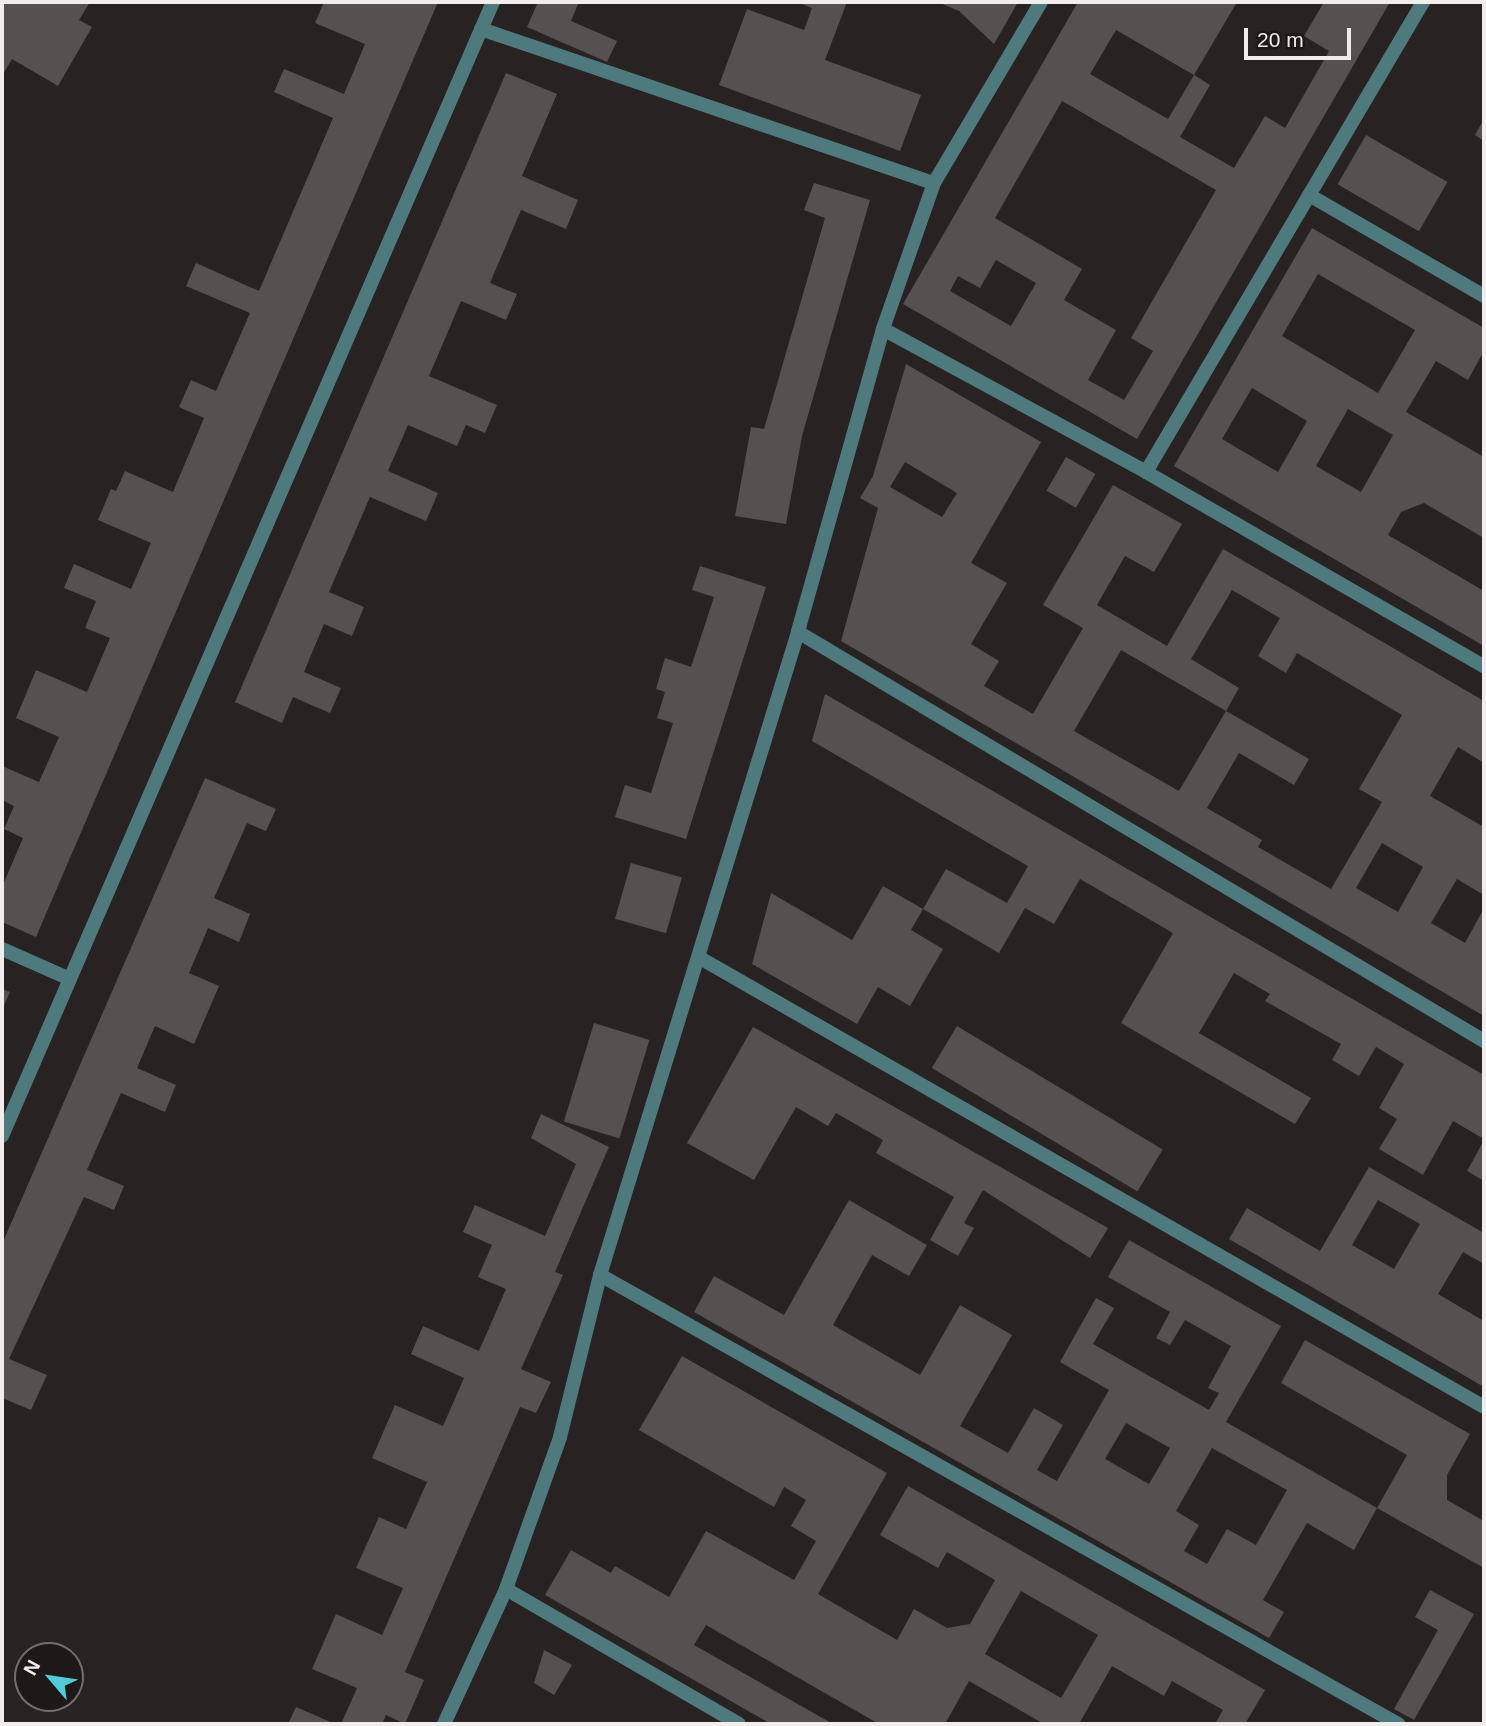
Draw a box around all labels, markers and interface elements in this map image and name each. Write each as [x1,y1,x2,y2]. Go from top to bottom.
scale bar [1248,14,1355,58]
text: 20 m [1257,28,1304,51]
north arrow [14,1642,84,1712]
text: N [19,1656,44,1679]

